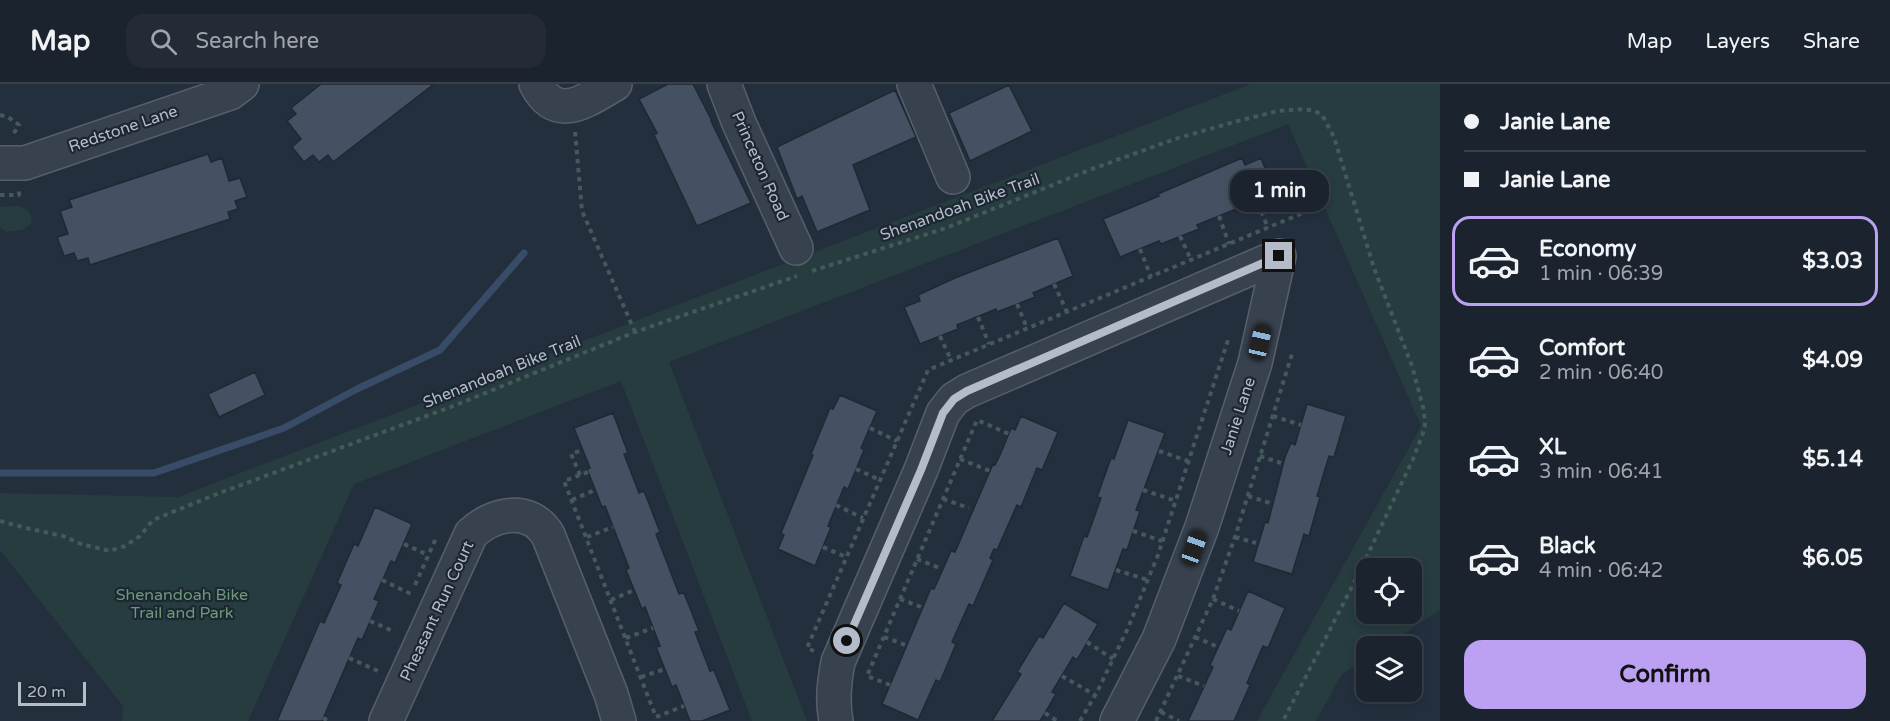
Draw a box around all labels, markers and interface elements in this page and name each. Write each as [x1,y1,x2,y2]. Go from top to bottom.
search box [126,14,546,68]
text: Map [30,24,90,58]
icon: search [147,25,180,58]
text: Search here [195,28,319,54]
text: Map [1627,29,1672,54]
text: Layers [1705,29,1770,54]
text: Share [1803,29,1860,54]
street label: Redstone Lane [66,101,180,157]
street label: Princeton Road [727,108,793,224]
text: Janie Lane [1500,109,1611,135]
text: Janie Lane [1500,167,1611,193]
street label: Shenandoah Bike Trail [877,169,1043,245]
callout: 1 min [1230,169,1328,211]
text: 1 min [1253,179,1306,203]
icon: car [1467,234,1521,288]
text: Economy [1539,236,1636,262]
route end [1265,242,1292,269]
text: $3.03 [1802,248,1863,274]
text: 1 min · 06:39 [1539,262,1663,286]
car [1247,322,1273,362]
street label: Shenandoah Bike Trail [420,331,584,413]
icon: car [1467,333,1521,387]
text: Comfort [1539,335,1625,361]
text: $4.09 [1802,347,1863,373]
text: 2 min · 06:40 [1539,361,1663,385]
street label: Janie Lane [1216,375,1260,457]
icon: car [1467,432,1521,486]
text: XL [1539,434,1566,460]
text: $5.14 [1802,446,1863,472]
text: 3 min · 06:41 [1539,460,1663,484]
car [1179,528,1209,568]
icon: car [1467,531,1521,585]
text: Black [1539,533,1596,559]
street label: Pheasant Run Court [396,538,478,684]
text: $6.05 [1802,545,1863,571]
map controls [1356,558,1422,702]
button: locate [1356,558,1422,624]
text: 4 min · 06:42 [1539,559,1663,583]
park label: Shenandoah Bike Trail and Park [116,585,248,623]
route start [833,627,860,654]
button: layers [1356,636,1422,702]
button: Confirm [1464,640,1866,709]
scale bar [18,679,86,706]
text: 20 m [27,682,66,702]

